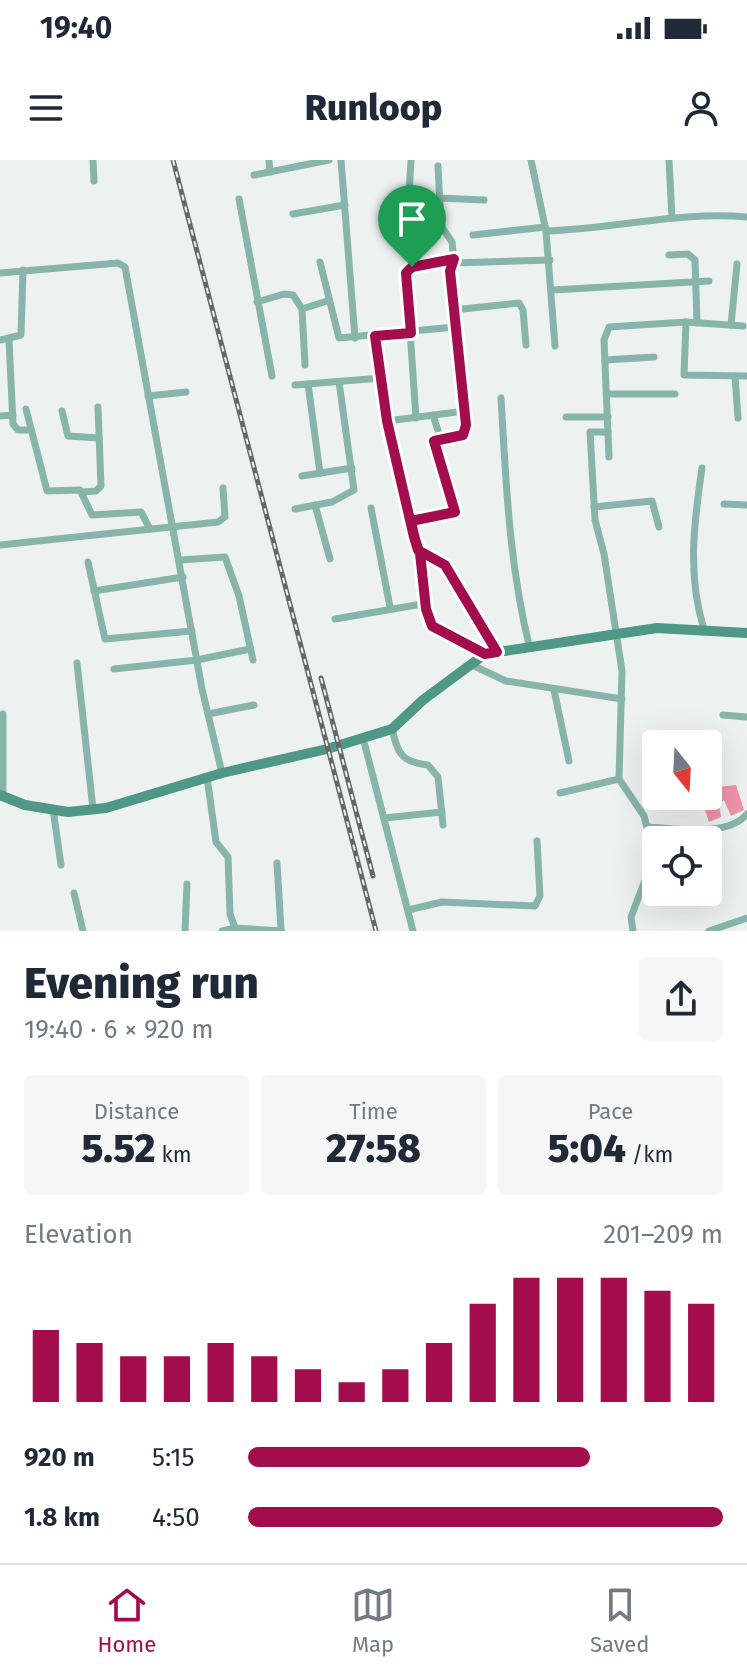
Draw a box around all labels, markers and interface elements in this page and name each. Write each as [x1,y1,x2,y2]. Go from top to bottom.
text: 19:40 [40,10,112,46]
icon: menu [24,86,68,130]
text: Runloop [305,86,442,130]
icon: person [679,86,723,130]
pin [378,185,446,267]
icon: arrive [390,197,434,241]
north arrow [642,730,722,810]
map controls [642,730,722,906]
button: locate [642,826,722,906]
text: Evening run [24,957,259,1010]
button: share [639,957,723,1041]
text: 19:40 · 6 × 920 m [24,1014,214,1045]
text: Distance [94,1098,179,1125]
text: Time [349,1098,398,1125]
text: Pace [588,1098,633,1125]
text: 5.52 [82,1125,156,1173]
text: 27:58 [326,1125,421,1173]
text: 5:04 [548,1125,626,1173]
text: km [156,1141,192,1168]
text: /km [626,1141,673,1168]
text: Elevation [24,1219,133,1250]
text: 201–209 m [603,1219,723,1250]
text: 920 m [24,1442,95,1473]
text: 5:15 [152,1442,195,1473]
text: 1.8 km [24,1502,100,1533]
text: 4:50 [152,1502,200,1533]
tab: Home [97,1583,156,1658]
tab: Map [351,1583,395,1658]
tab: Saved [590,1583,650,1658]

